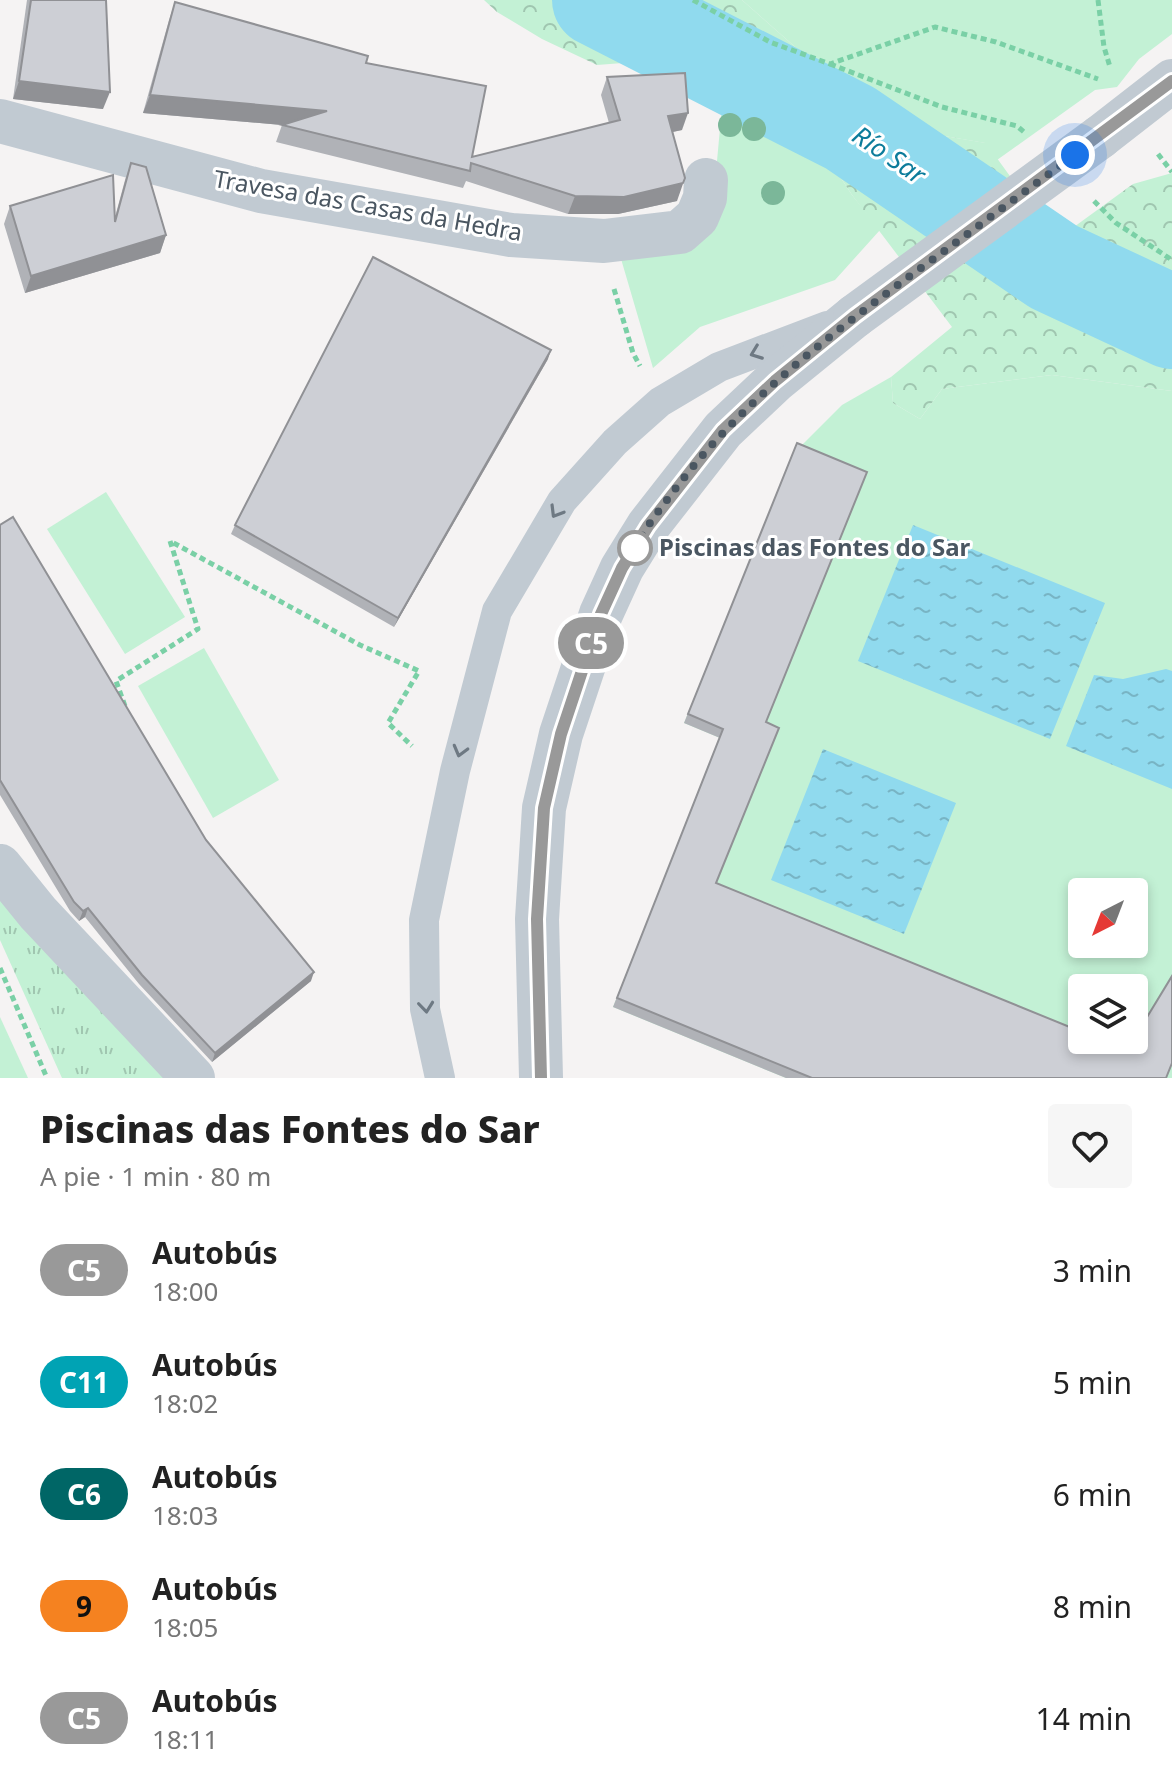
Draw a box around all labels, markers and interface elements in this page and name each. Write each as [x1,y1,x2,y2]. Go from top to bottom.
water label: Río Sar [846,117,935,193]
your location [1055,135,1095,175]
street label: Travesa das Casas da Hedra [211,161,525,248]
one-way arrow [750,343,764,360]
one-way arrow [550,503,566,518]
place label: Piscinas das Fontes do Sar [659,530,971,563]
marker: Piscinas das Fontes do Sar [618,531,652,565]
line badge: C5 [555,617,627,669]
text: C5 [574,624,608,662]
one-way arrow [453,744,470,757]
north arrow [1068,878,1148,958]
map controls [1068,878,1148,1054]
button: layers [1068,974,1148,1054]
one-way arrow [418,1001,435,1014]
text: Piscinas das Fontes do Sar [40,1102,540,1154]
button: heart [1048,1104,1132,1188]
text: A pie · 1 min · 80 m [40,1158,271,1194]
text: Autobús [152,1232,278,1273]
text: 3 min [1053,1250,1132,1291]
text: C5 [67,1251,101,1289]
text: 18:00 [152,1273,218,1309]
text: Autobús [152,1344,278,1385]
text: 5 min [1053,1362,1132,1403]
text: C11 [59,1363,109,1401]
text: 18:02 [152,1385,218,1421]
text: Autobús [152,1456,278,1497]
text: 6 min [1053,1474,1132,1515]
text: C6 [67,1475,101,1513]
text: 18:03 [152,1497,218,1533]
text: Autobús [152,1568,278,1609]
text: 8 min [1053,1586,1132,1627]
text: 9 [76,1587,92,1625]
text: 18:05 [152,1609,218,1645]
text: Autobús [152,1680,278,1721]
text: 14 min [1036,1698,1132,1739]
text: C5 [67,1699,101,1737]
text: 18:11 [152,1721,218,1757]

